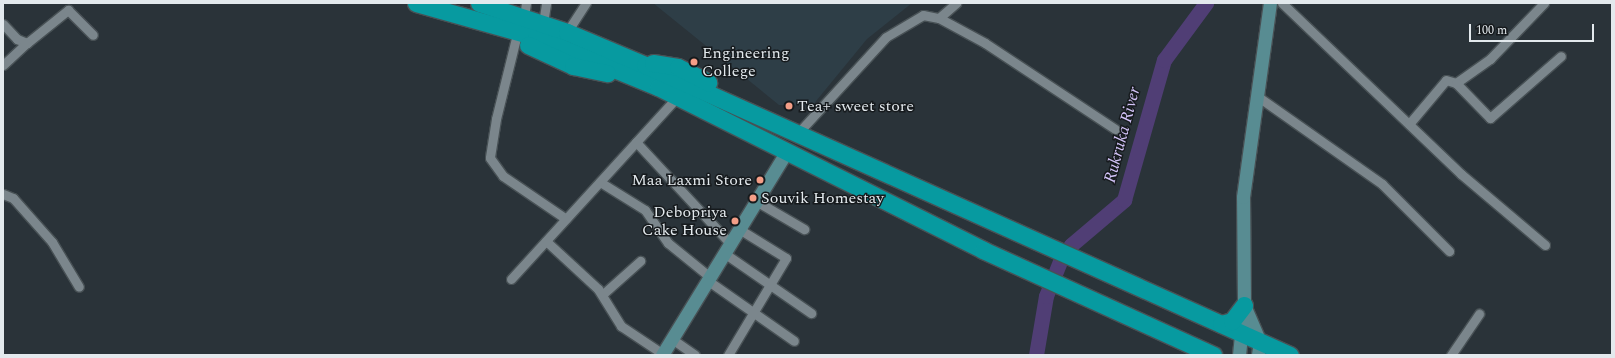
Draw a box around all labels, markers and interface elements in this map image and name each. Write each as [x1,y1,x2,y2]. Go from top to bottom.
scale bar [1471,16,1596,42]
text: 100 m [1476,21,1507,40]
place label: Engineering College [702,43,790,81]
marker: Engineering College [689,57,699,67]
water label: Rukruka River [1100,85,1146,185]
place label: Tea+ sweet store [797,96,914,116]
marker: Tea+ sweet store [784,101,794,111]
place label: Maa Laxmi Store [631,170,752,190]
marker: Maa Laxmi Store [755,175,765,185]
place label: Souvik Homestay [761,188,884,208]
marker: Souvik Homestay [748,193,758,203]
place label: Debopriya Cake House [642,202,727,240]
marker: Debopriya Cake House [730,216,740,226]

